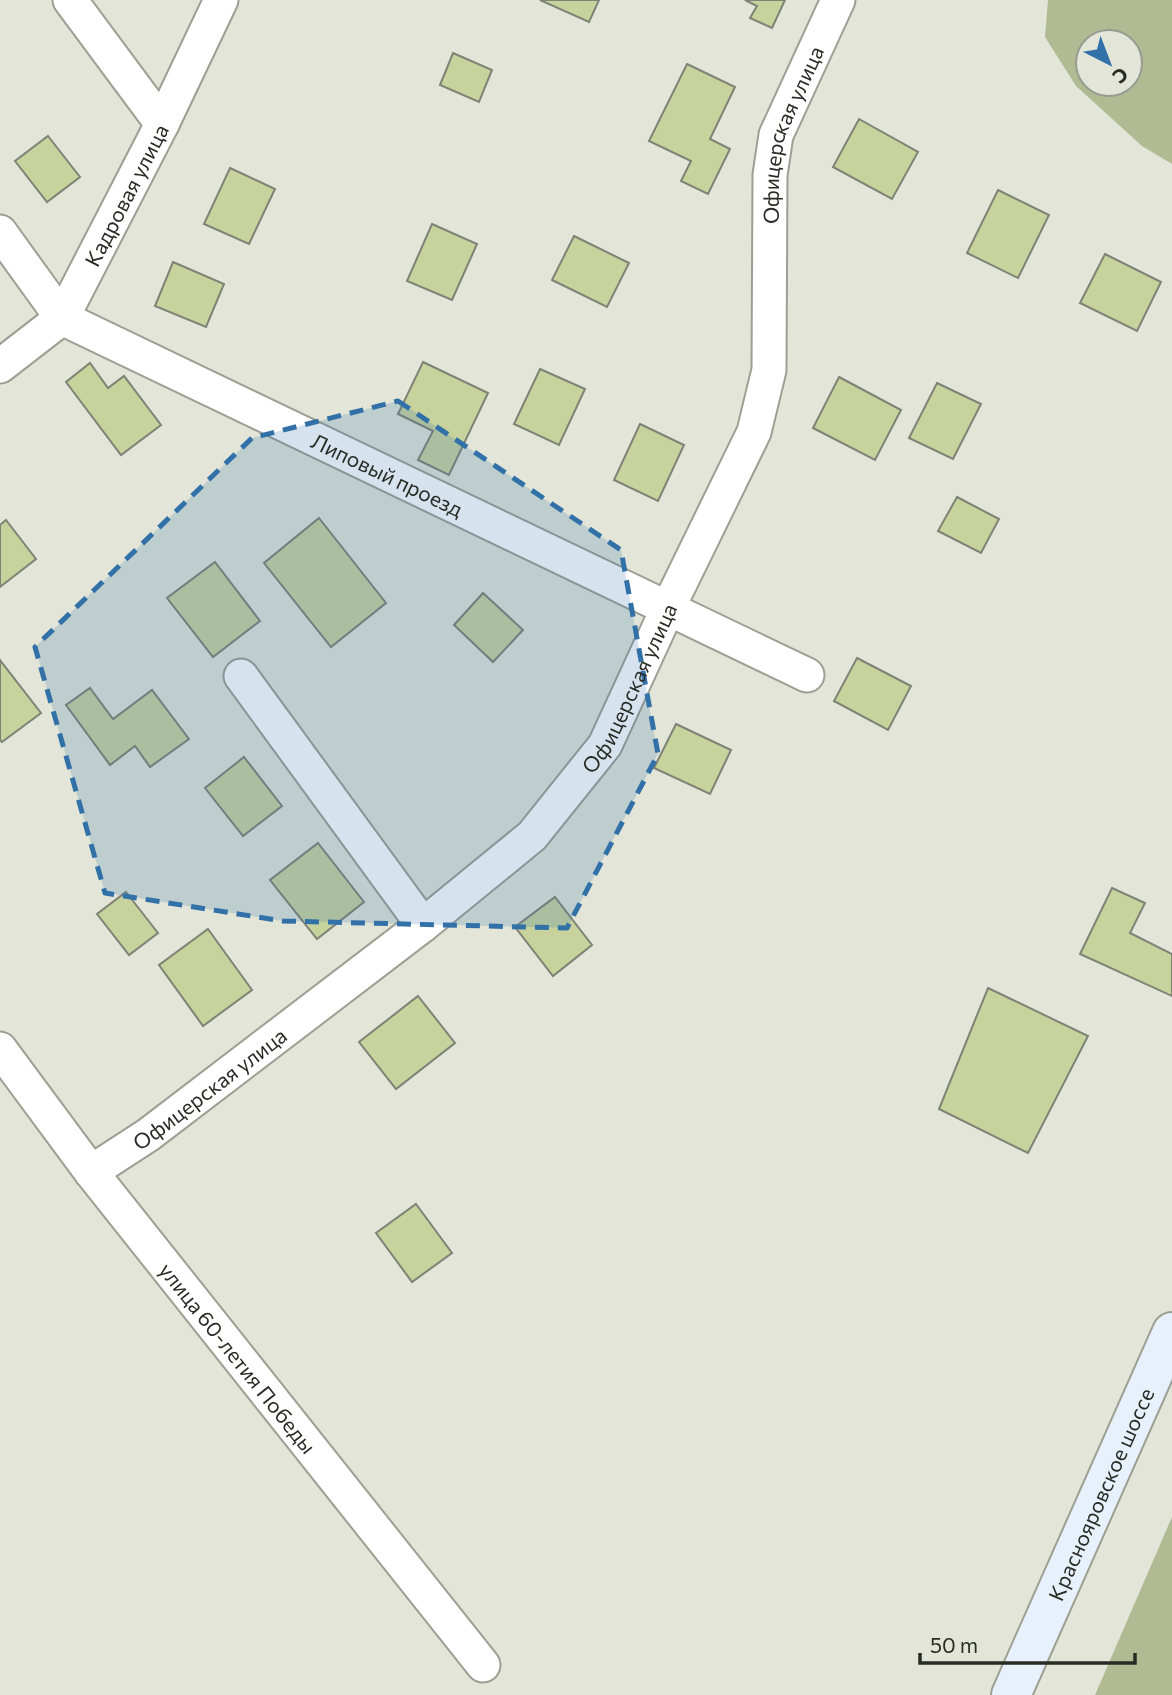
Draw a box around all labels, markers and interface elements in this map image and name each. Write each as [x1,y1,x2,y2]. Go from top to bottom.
north arrow [1074,28,1144,98]
street label: Офицерская улица [757,42,828,224]
text: С [1108,63,1133,89]
street label: Кадровая улица [78,119,173,270]
street label: Липовый проезд [308,427,467,521]
street label: Офицерская улица [575,599,681,777]
street label: Офицерская улица [128,1022,291,1154]
street label: улица 60-летия Победы [155,1257,322,1458]
street label: Краснояровское шоссе [1042,1384,1158,1604]
scale bar [920,1622,1135,1666]
text: 50 m [930,1632,978,1657]

